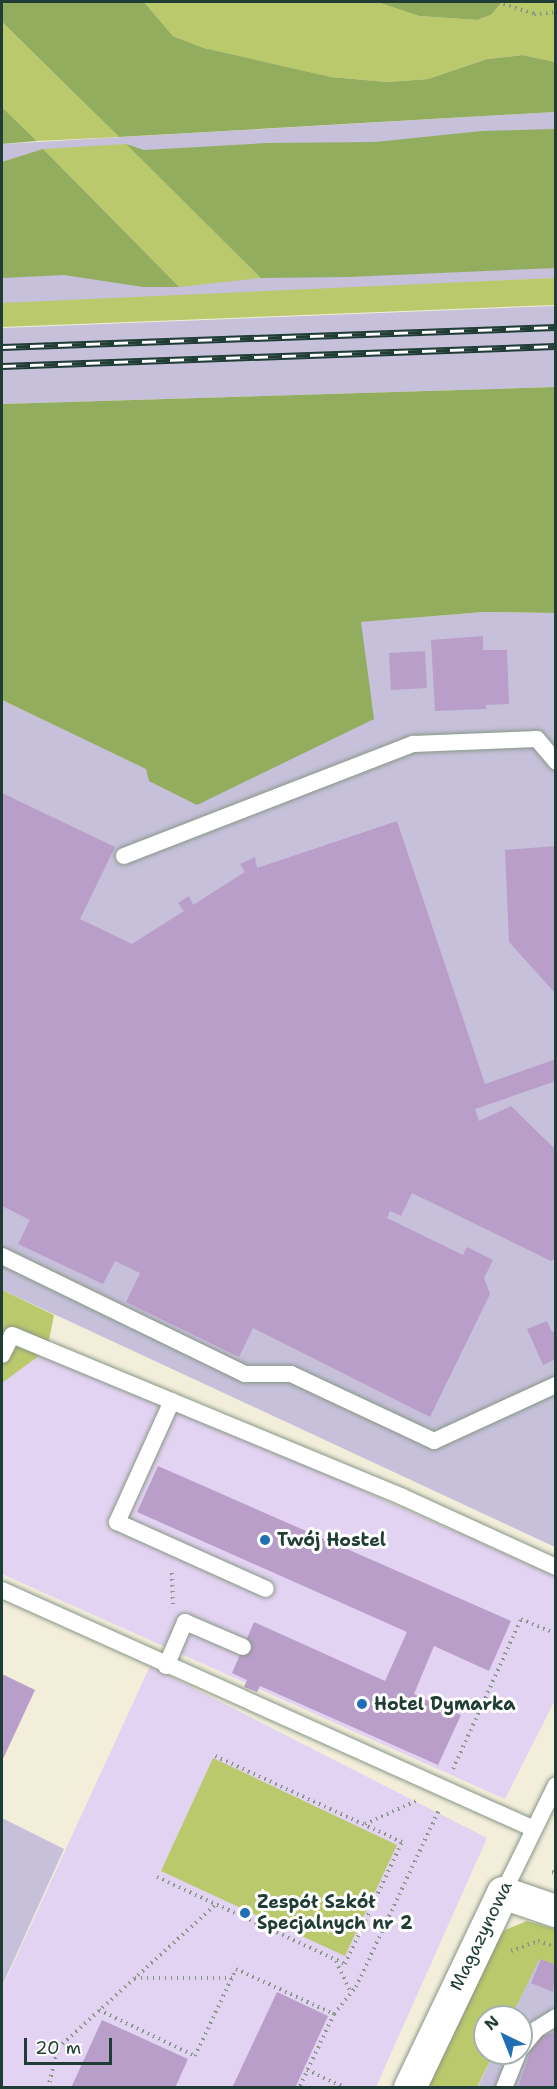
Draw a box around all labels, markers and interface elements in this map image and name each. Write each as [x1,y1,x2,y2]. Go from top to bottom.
place label: Twój Hostel [277,1529,386,1551]
marker: Twój Hostel [258,1533,272,1547]
place label: Hotel Dymarka [374,1693,516,1715]
marker: Hotel Dymarka [355,1697,369,1711]
street label: Magazynowa [445,1878,517,1994]
place label: Zespół Szkół Specjalnych nr 2 [257,1892,412,1934]
marker: Zespół Szkół Specjalnych nr 2 [238,1906,252,1920]
north arrow [473,2005,533,2065]
text: N [480,2011,504,2035]
scale bar [27,2026,116,2064]
text: 20 m [35,2036,81,2060]

